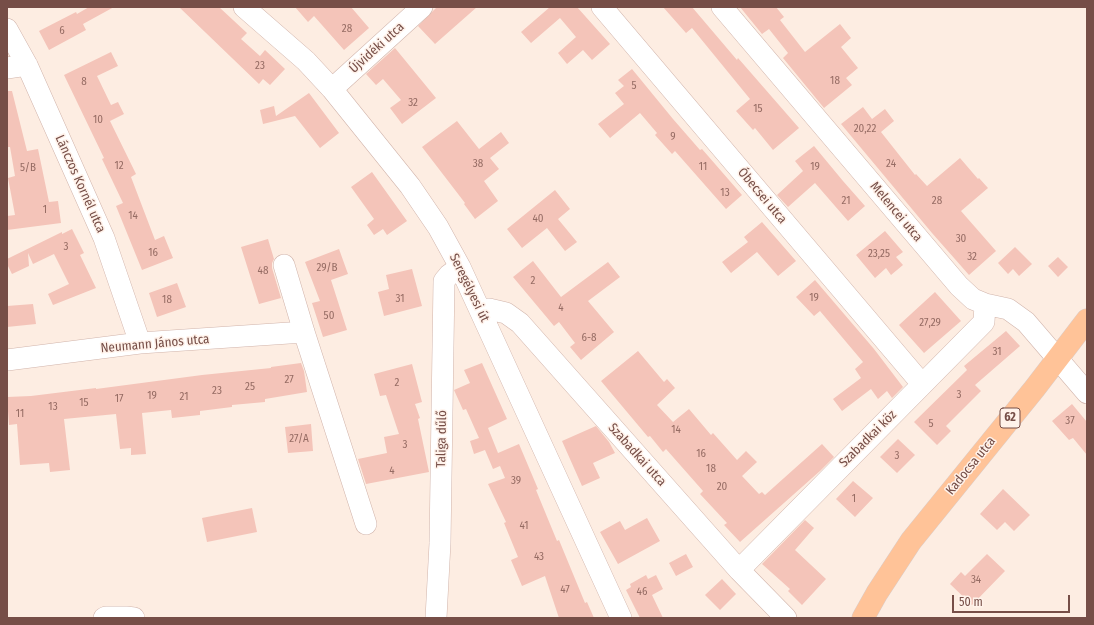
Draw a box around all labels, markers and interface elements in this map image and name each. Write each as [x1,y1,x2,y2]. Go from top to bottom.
street label: Újvidéki utca [346,19,408,77]
house number: 28 [342,22,352,36]
house number: 6 [59,24,65,38]
house number: 23 [255,59,265,73]
house number: 18 [830,74,840,88]
house number: 8 [81,75,87,89]
house number: 5 [631,79,637,93]
house number: 32 [408,96,418,110]
house number: 15 [753,102,763,116]
house number: 10 [93,113,103,127]
house number: 20,22 [854,122,876,136]
house number: 9 [670,130,676,144]
street label: Lánczos Kornél utca [51,133,109,235]
house number: 38 [473,157,483,171]
house number: 24 [886,157,896,171]
house number: 12 [114,159,124,173]
house number: 11 [699,160,707,174]
house number: 19 [810,160,820,174]
house number: 5/B [20,161,36,175]
street label: Óbecsei utca [734,165,790,227]
street label: Melencei utca [867,179,925,245]
house number: 13 [720,186,730,200]
house number: 21 [842,194,850,208]
house number: 28 [932,194,942,208]
house number: 1 [43,203,47,217]
house number: 14 [128,209,138,223]
house number: 40 [532,212,544,226]
house number: 30 [956,232,966,246]
house number: 3 [64,240,68,254]
house number: 16 [148,246,158,260]
house number: 23,25 [868,247,890,261]
house number: 32 [967,250,977,264]
street label: Seregélyesi út [446,251,492,325]
house number: 29/B [317,261,337,275]
house number: 48 [258,264,268,278]
house number: 2 [531,274,535,288]
house number: 19 [809,291,819,305]
house number: 31 [396,292,404,306]
house number: 18 [162,293,172,307]
house number: 4 [558,301,564,315]
house number: 50 [324,309,334,323]
house number: 27,29 [919,316,941,330]
street label: Neumann János utca [100,331,210,357]
house number: 6-8 [581,331,597,345]
house number: 31 [993,345,1001,359]
house number: 27 [284,373,294,387]
house number: 2 [395,376,399,390]
house number: 25 [245,380,255,394]
house number: 23 [212,384,222,398]
house number: 3 [957,388,961,402]
house number: 19 [147,389,157,403]
house number: 21 [180,390,188,404]
house number: 17 [115,392,123,406]
house number: 15 [79,396,89,410]
house number: 13 [48,400,58,414]
house number: 11 [16,407,24,421]
street label: Szabadkai köz [836,407,900,471]
road number: 62 [1000,408,1020,428]
street label: Taliga dűlő [434,410,450,468]
house number: 37 [1065,414,1075,428]
house number: 5 [928,417,934,431]
street label: Szabadkai utca [605,420,669,490]
house number: 14 [671,423,681,437]
house number: 27/A [289,432,309,446]
street label: Kadocsa utca [943,434,999,498]
house number: 3 [403,438,407,452]
house number: 16 [696,447,706,461]
house number: 3 [895,449,899,463]
house number: 18 [706,462,716,476]
house number: 4 [389,464,395,478]
house number: 39 [511,474,521,488]
house number: 20 [717,480,727,494]
house number: 1 [852,492,856,506]
house number: 41 [519,519,529,533]
house number: 43 [534,550,544,564]
house number: 34 [971,573,981,587]
house number: 47 [560,583,570,597]
house number: 46 [637,585,647,599]
scale bar [954,587,1072,613]
text: 50 m [959,595,983,609]

